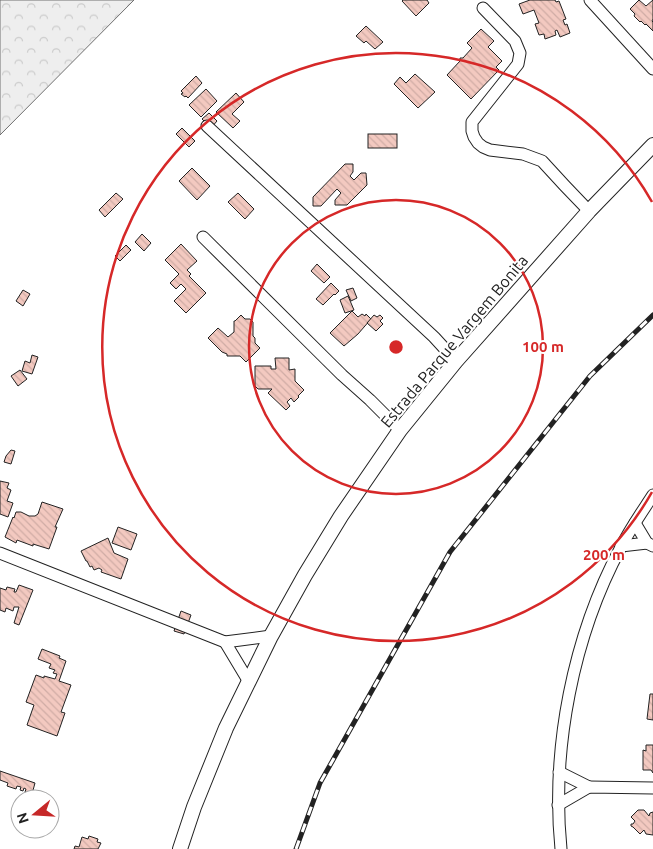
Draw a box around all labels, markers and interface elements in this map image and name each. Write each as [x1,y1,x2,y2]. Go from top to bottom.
street label: Estrada Parque Vargem Bonita [377,251,531,431]
centre of rings [387,338,405,356]
text: 100 m [522,338,564,355]
text: 200 m [583,546,625,563]
north arrow [10,789,60,839]
text: N [13,811,32,825]

